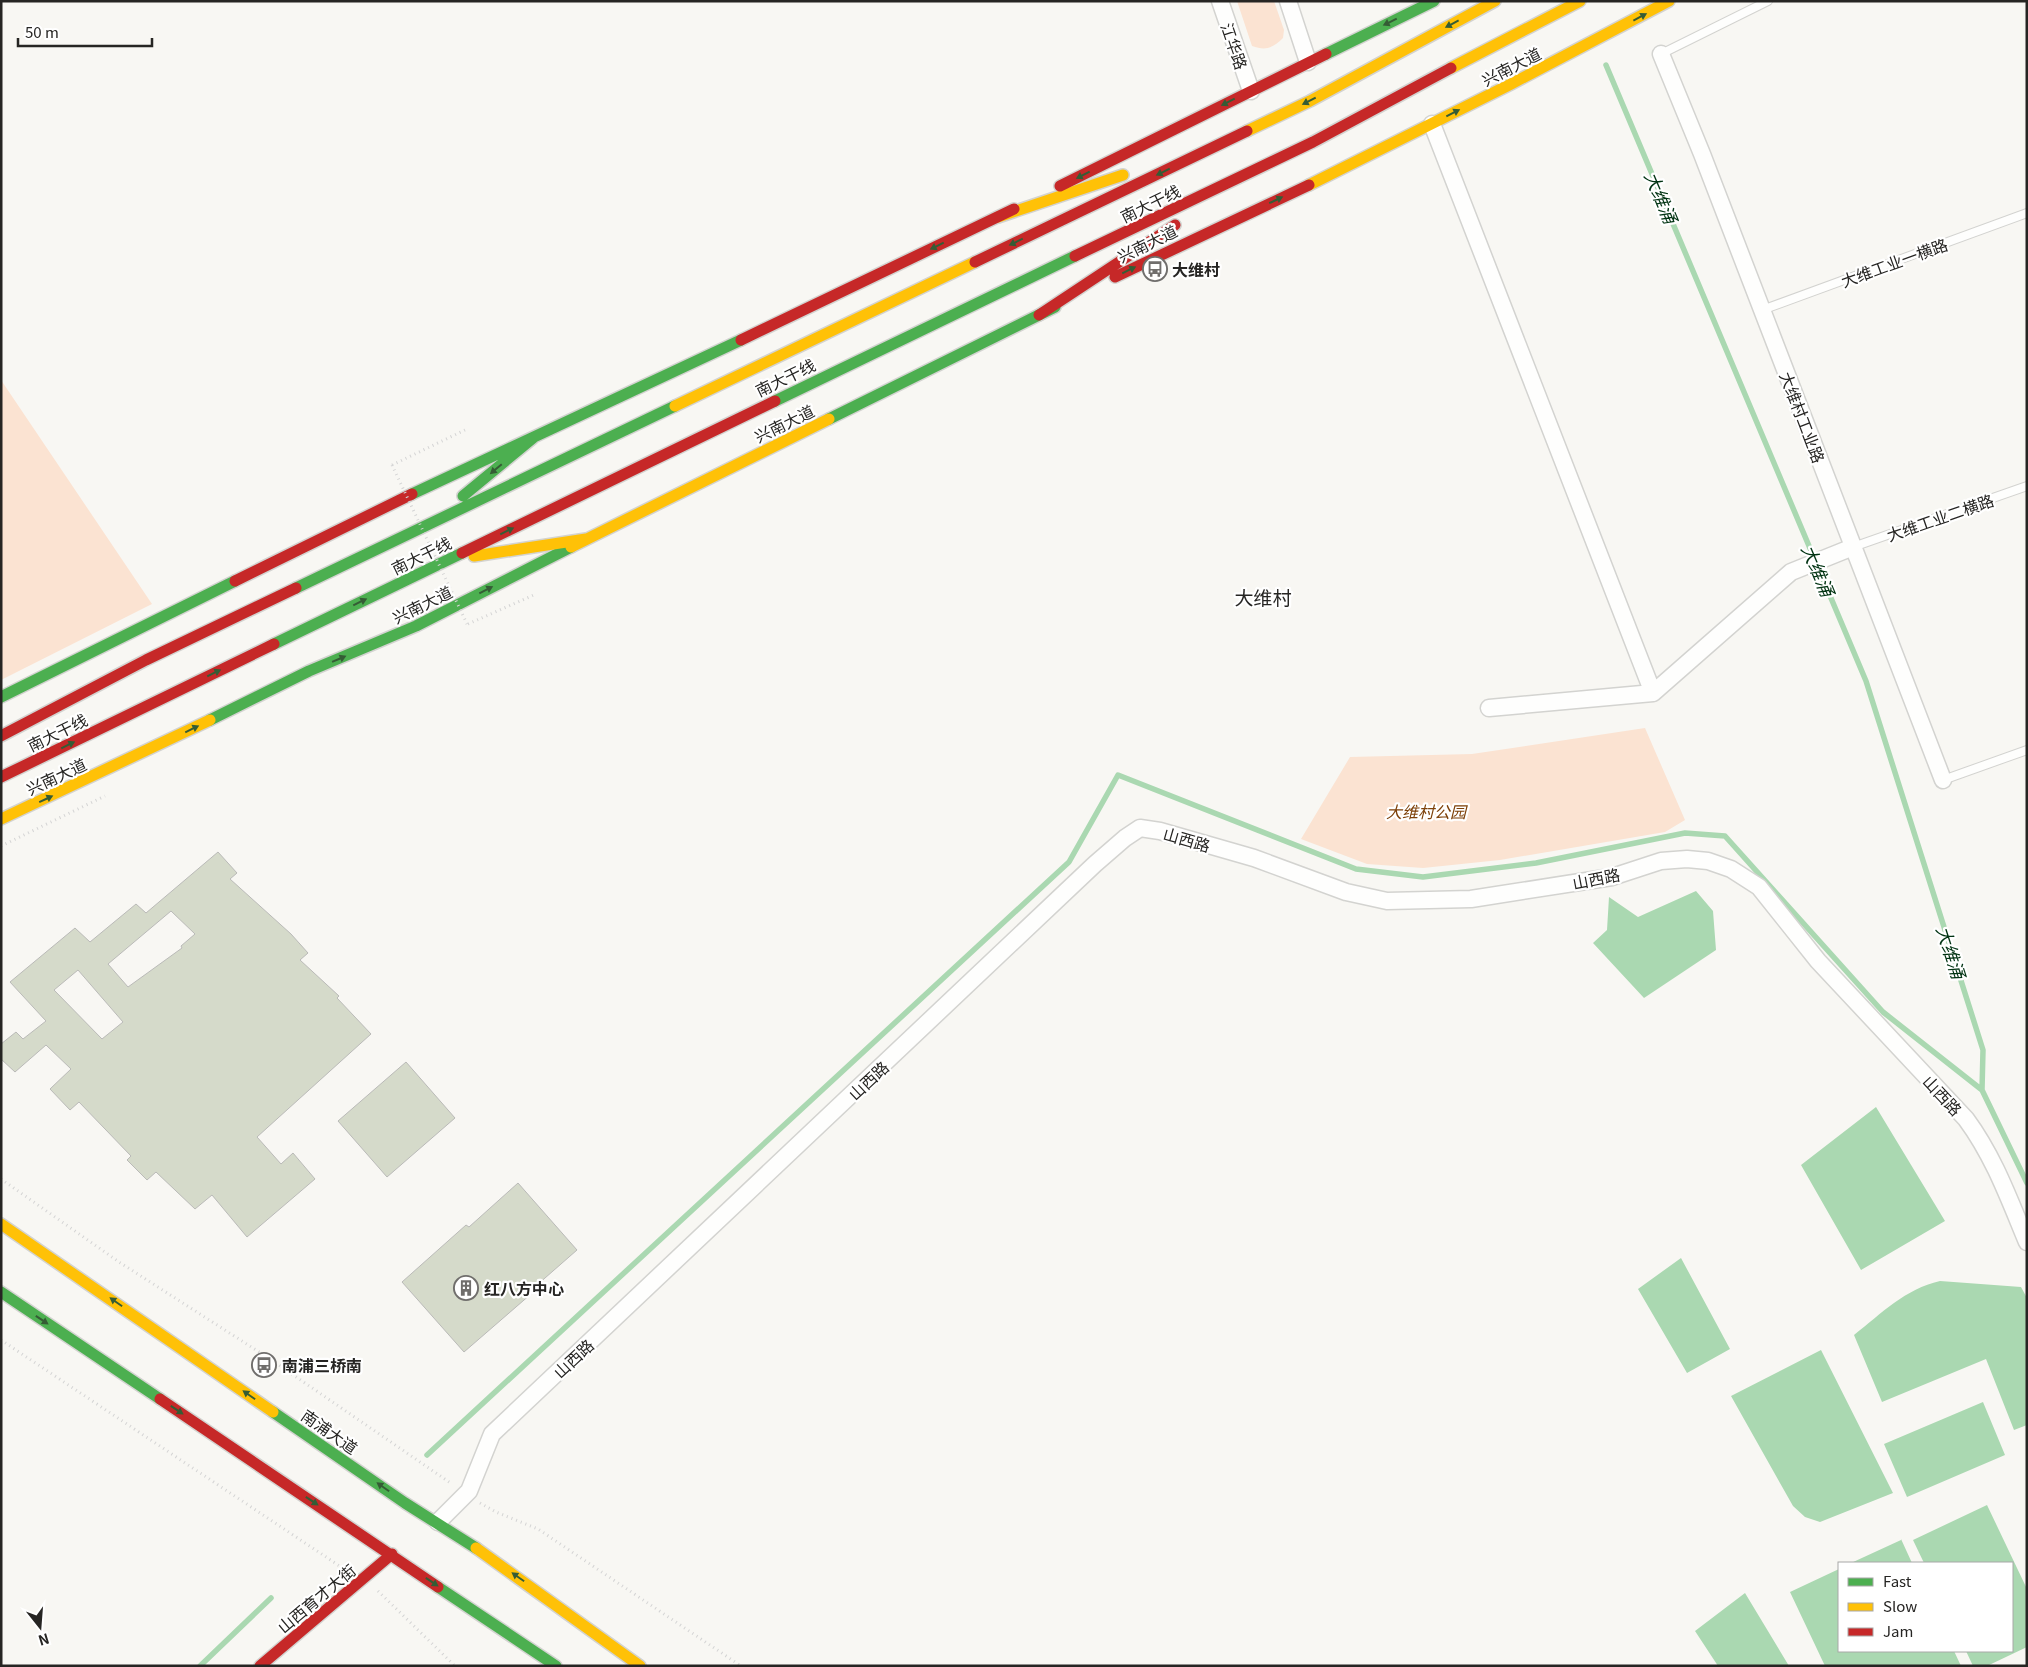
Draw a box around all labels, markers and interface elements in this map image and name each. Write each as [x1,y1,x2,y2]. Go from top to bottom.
one-way arrow [1632,13,1647,21]
scale bar [18,15,151,47]
street label: 江华路 [1216,19,1254,73]
one-way arrow [1383,19,1397,27]
one-way arrow [1446,20,1459,29]
text: 50 m [25,21,59,42]
street label: 兴南大道 [1477,41,1545,91]
one-way arrow [1302,97,1316,105]
one-way arrow [1221,98,1236,106]
one-way arrow [1446,109,1461,117]
water label: 大维涌 [1639,167,1685,229]
one-way arrow [1156,168,1170,176]
one-way arrow [1076,171,1090,179]
street label: 南大干线 [1116,178,1184,228]
one-way arrow [1269,195,1283,203]
street label: 兴南大道 [1113,218,1181,268]
street label: 大维工业一横路 [1837,232,1951,292]
one-way arrow [1009,238,1023,246]
one-way arrow [930,242,944,250]
bus stop icon: 大维村 [1142,256,1168,282]
place label: 大维村 [1172,257,1220,281]
one-way arrow [1122,266,1136,274]
street label: 南大干线 [751,352,819,402]
street label: 大维村工业路 [1775,368,1831,466]
street label: 兴南大道 [750,398,818,448]
one-way arrow [490,463,502,475]
street label: 大维工业二横路 [1883,487,1997,547]
one-way arrow [499,527,514,535]
street label: 南大干线 [387,530,455,580]
water label: 大维涌 [1796,540,1842,602]
street label: 兴南大道 [388,579,456,629]
district label: 大维村 [1234,583,1292,610]
one-way arrow [479,586,493,594]
one-way arrow [353,598,368,606]
one-way arrow [332,654,346,662]
one-way arrow [207,669,221,677]
street label: 南大干线 [23,707,91,757]
one-way arrow [185,725,200,733]
one-way arrow [61,740,75,748]
street label: 兴南大道 [22,752,90,800]
one-way arrow [39,794,53,802]
park label: 大维村公园 [1386,799,1468,823]
street label: 山西路 [1161,821,1213,857]
street label: 山西路 [1570,862,1622,894]
water label: 大维涌 [1931,922,1973,984]
street label: 山西路 [842,1055,894,1105]
street label: 山西路 [1918,1069,1968,1121]
building icon: 红八方中心 [453,1275,479,1301]
place label: 红八方中心 [484,1276,564,1300]
one-way arrow [109,1297,123,1307]
one-way arrow [35,1315,48,1324]
street label: 山西路 [547,1333,599,1383]
bus stop icon: 南浦三桥南 [251,1352,277,1378]
place label: 南浦三桥南 [282,1353,362,1377]
one-way arrow [242,1390,256,1400]
street label: 南浦大道 [297,1403,363,1459]
one-way arrow [170,1405,183,1415]
one-way arrow [376,1482,389,1492]
one-way arrow [305,1496,318,1506]
street label: 山西育才大街 [272,1558,360,1638]
legend [1838,1562,2013,1652]
text: Fast [1883,1570,1912,1591]
one-way arrow [511,1572,525,1582]
one-way arrow [425,1577,439,1587]
text: Slow [1883,1595,1917,1616]
north arrow [15,1602,65,1652]
text: Jam [1883,1620,1913,1641]
text: N [36,1629,52,1651]

